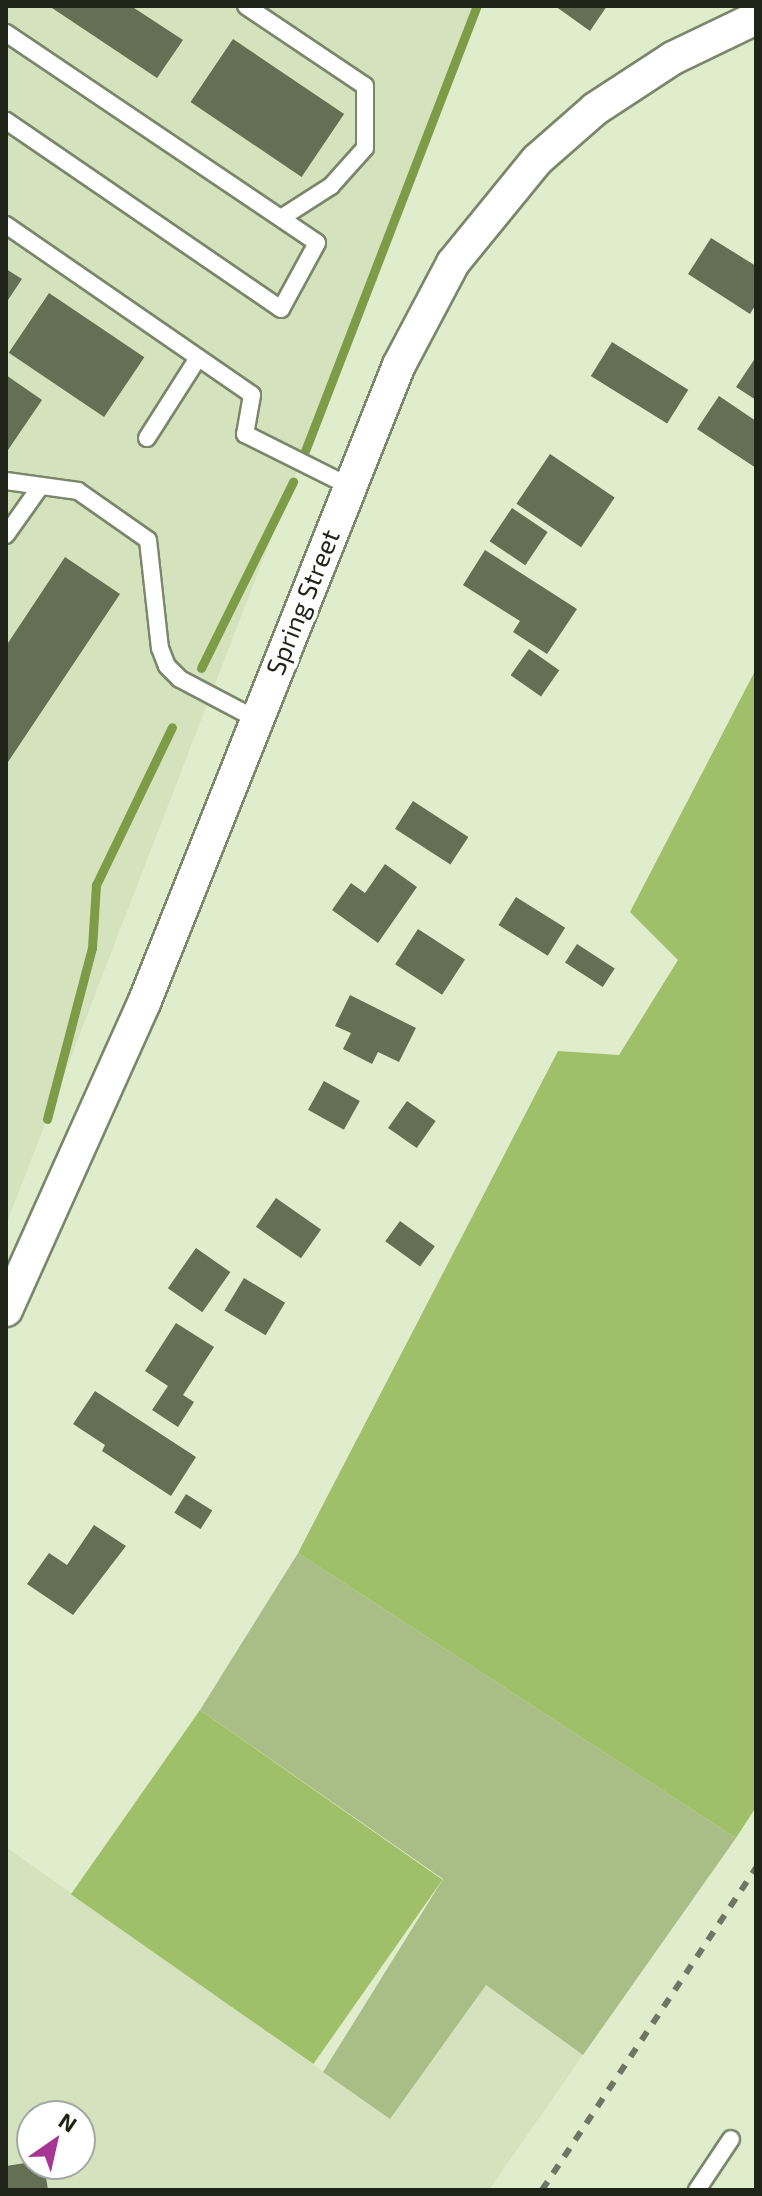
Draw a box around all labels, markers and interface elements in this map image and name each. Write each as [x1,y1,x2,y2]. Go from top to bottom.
street label: Spring Street [259,525,345,679]
north arrow [16,2100,96,2180]
text: N [54,2107,82,2137]

